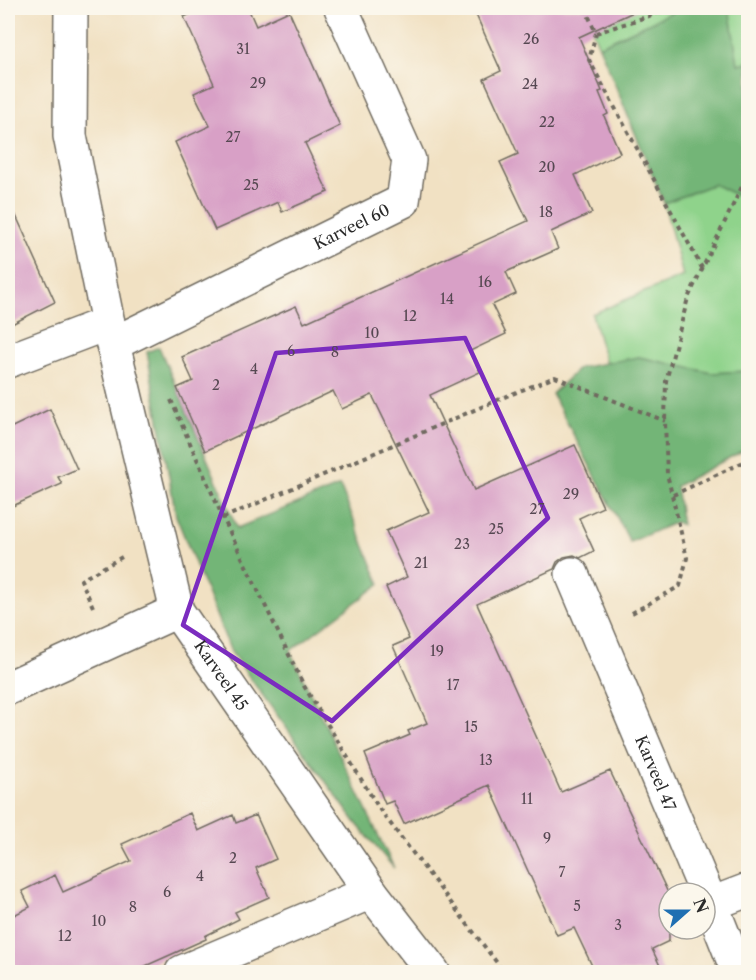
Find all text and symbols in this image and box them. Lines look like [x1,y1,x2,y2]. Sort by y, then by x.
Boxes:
house number: 26 [523,30,539,48]
house number: 31 [236,40,250,58]
house number: 29 [250,74,266,92]
house number: 24 [522,75,538,93]
house number: 22 [539,113,555,131]
house number: 27 [226,128,241,146]
house number: 20 [539,158,556,176]
house number: 25 [243,176,259,194]
street label: Karveel 60 [310,199,393,254]
house number: 18 [539,203,553,221]
house number: 16 [478,273,492,291]
house number: 14 [440,290,454,308]
house number: 12 [403,307,417,325]
house number: 10 [365,324,379,342]
house number: 6 [287,342,295,360]
house number: 8 [331,343,339,361]
house number: 4 [250,360,258,378]
house number: 2 [212,376,220,394]
house number: 29 [563,485,579,503]
house number: 27 [530,500,545,518]
house number: 25 [488,520,504,538]
house number: 23 [454,535,470,553]
house number: 21 [414,554,428,572]
street label: Karveel 45 [190,636,253,714]
house number: 19 [430,642,444,660]
house number: 17 [447,676,459,694]
house number: 15 [464,718,478,736]
street label: Karveel 47 [631,732,681,814]
house number: 13 [479,751,493,769]
house number: 11 [521,790,533,808]
house number: 9 [543,829,551,847]
house number: 2 [229,849,237,867]
house number: 7 [559,863,566,881]
house number: 4 [196,867,204,885]
north arrow [657,881,717,941]
house number: 6 [163,883,171,901]
text: N [689,896,713,916]
house number: 5 [573,897,581,915]
house number: 8 [129,898,137,916]
house number: 10 [92,912,106,930]
house number: 3 [614,916,622,934]
house number: 12 [58,927,72,945]

